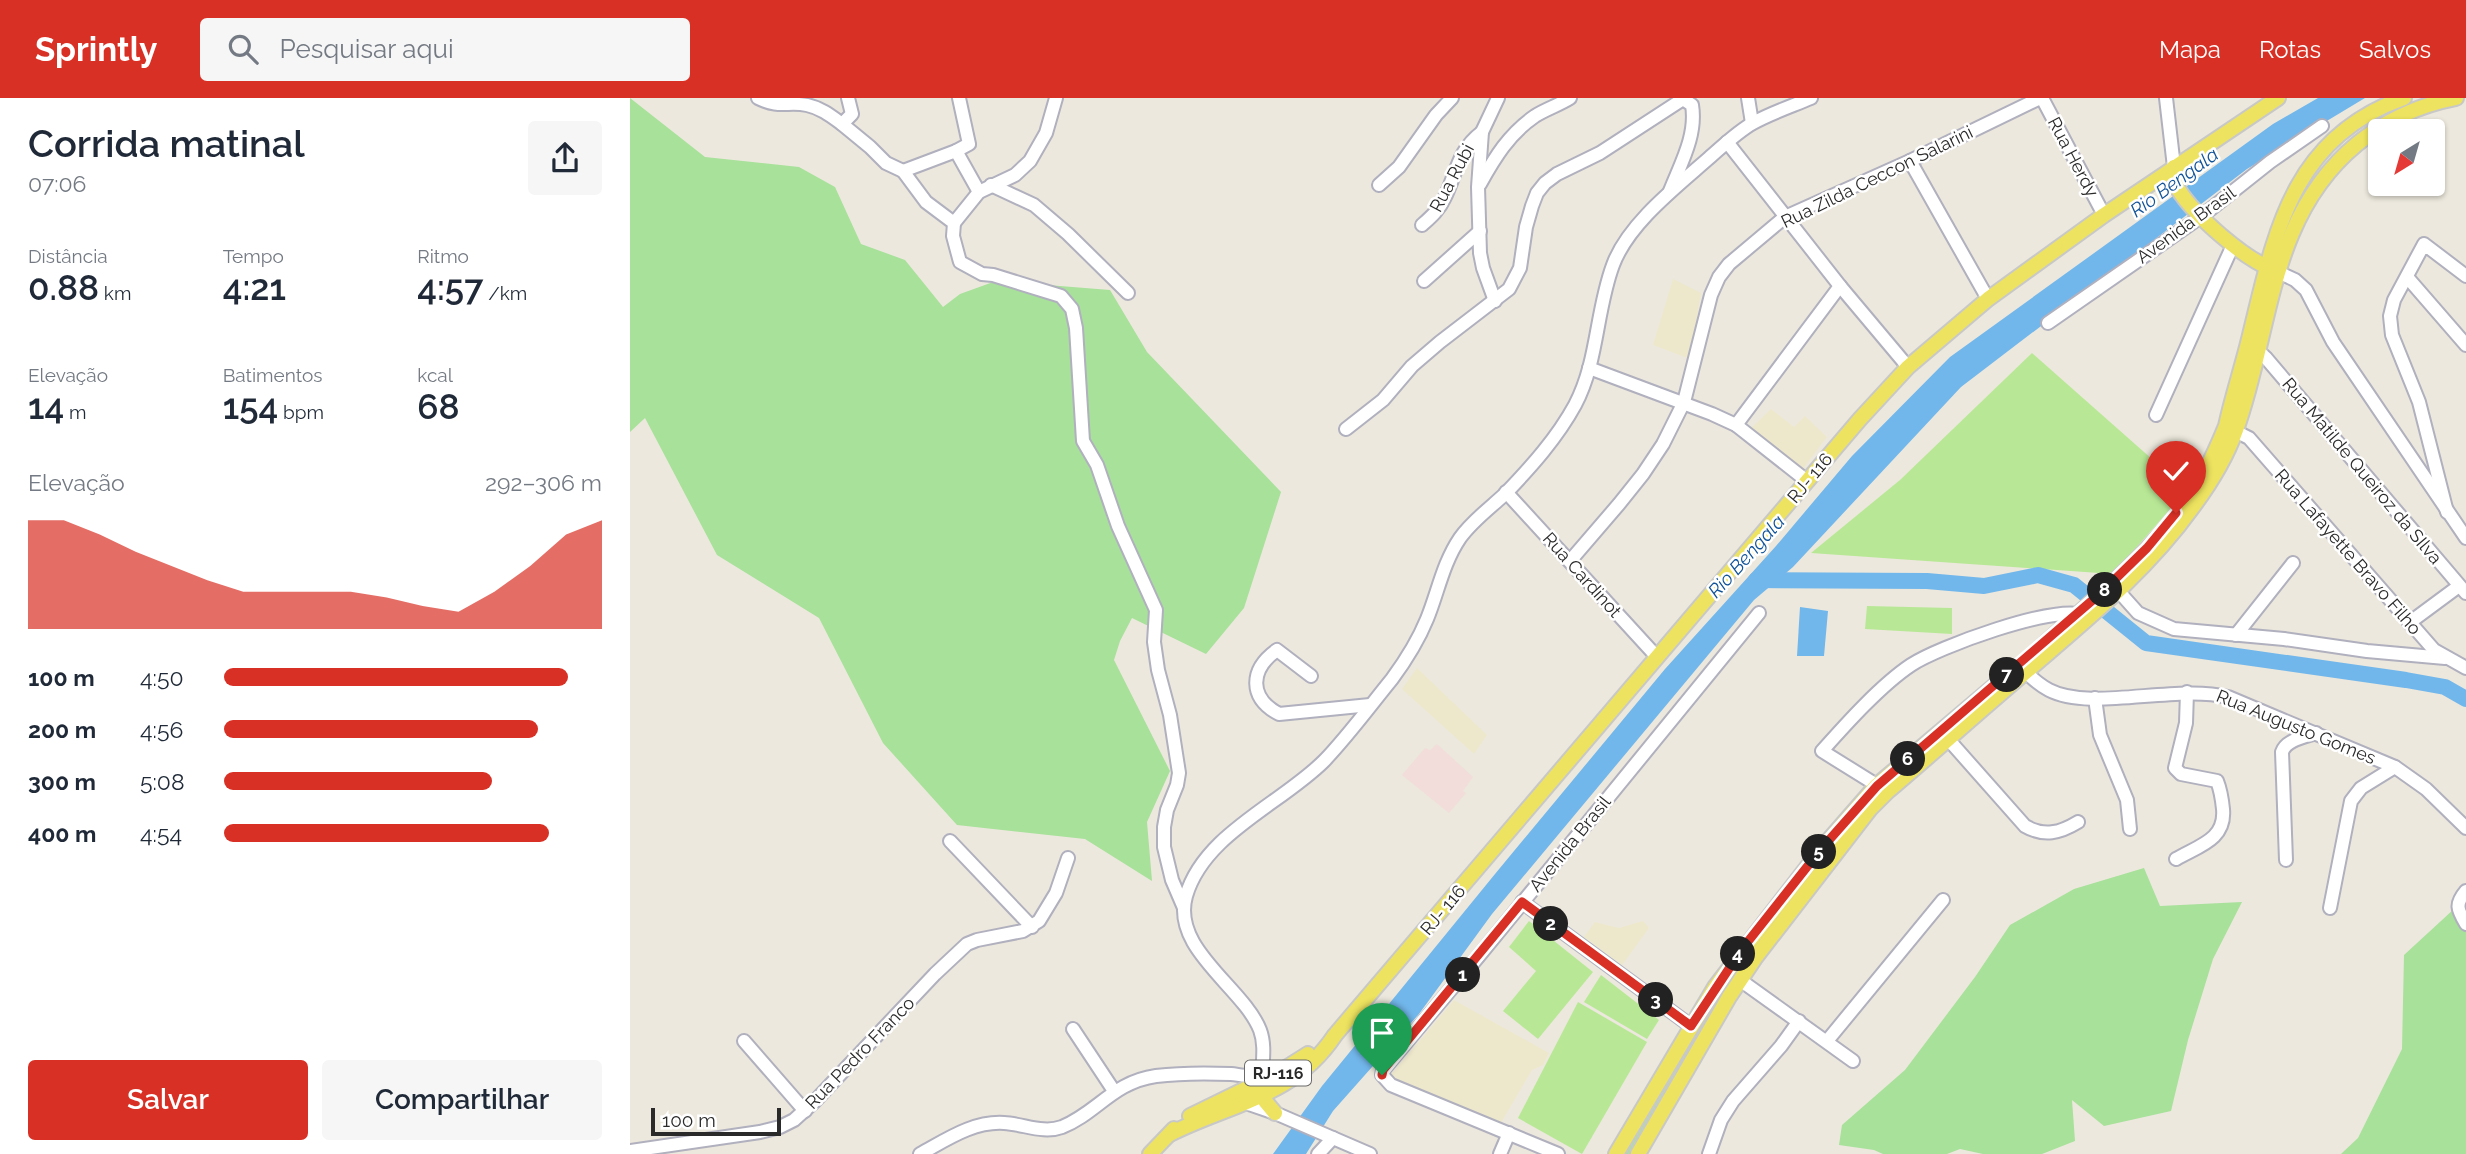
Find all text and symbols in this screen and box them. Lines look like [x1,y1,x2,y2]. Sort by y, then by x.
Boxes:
search box [200,18,690,81]
text: Sprintly [35,30,158,69]
icon: search [224,30,262,68]
text: Pesquisar aqui [280,34,454,64]
text: Mapa [2159,35,2221,64]
text: Rotas [2259,35,2321,64]
text: Salvos [2359,35,2431,64]
street label: Rua Herdy [2044,113,2103,200]
north arrow [2368,119,2445,196]
map controls [2368,119,2445,196]
text: Corrida matinal [28,121,305,166]
button: share [528,121,602,195]
street label: Rua Zilda Ceccon Salarini [1777,121,1976,232]
street label: Rua Rubi [1425,140,1478,215]
water label: Rio Bengala [2126,143,2222,221]
text: 07:06 [28,170,86,197]
street label: Avenida Brasil [2132,182,2239,267]
text: Distância [28,245,108,267]
text: Tempo [223,245,284,267]
text: Ritmo [417,245,469,267]
text: 0.88 [28,267,99,308]
text: 4:21 [223,267,286,308]
text: 4:57 [417,267,483,308]
text: km [99,282,131,304]
text: /km [483,282,527,304]
text: Elevação [28,364,108,386]
text: Batimentos [223,364,322,386]
text: kcal [417,364,453,386]
street label: Rua Matilde Queiroz da SIlva [2278,373,2447,568]
text: 14 [28,386,64,427]
text: 154 [223,386,278,427]
text: 68 [417,386,460,427]
text: m [64,401,87,423]
text: bpm [278,401,324,423]
pin [2146,441,2206,513]
street label: RJ- 116 [1783,448,1837,507]
icon: check [2157,452,2195,490]
street label: Rua Lafayette Bravo Filho [2271,465,2426,639]
text: Elevação [28,469,125,496]
text: 292–306 m [485,469,602,496]
water label: Rio Bengala [1703,510,1789,602]
street label: Rua Cardinot [1539,528,1626,622]
pin: 8 [2088,573,2122,608]
text: 8 [2099,578,2110,600]
pin: 7 [1990,658,2024,692]
text: 7 [2001,663,2012,685]
text: 100 m [28,664,95,691]
text: 4:50 [140,664,184,691]
street label: Rua Augusto Gomes [2213,685,2379,768]
text: 200 m [28,716,96,743]
text: 4:56 [140,716,183,743]
pin: 6 [1890,742,1926,776]
text: 6 [1902,747,1913,769]
text: 300 m [28,768,96,795]
text: 5:08 [140,768,185,795]
street label: Avenida Brasil [1525,792,1615,896]
text: 400 m [28,820,96,847]
text: 4:54 [140,820,182,847]
pin: 5 [1802,834,1836,870]
text: 5 [1813,840,1824,862]
street label: RJ- 116 [1416,880,1470,939]
pin: 2 [1534,906,1569,942]
text: 2 [1545,912,1556,934]
pin: 4 [1720,936,1756,972]
text: 4 [1732,942,1743,964]
pin: 1 [1446,958,1480,992]
text: 1 [1458,963,1467,985]
pin: 3 [1639,982,1674,1018]
text: 3 [1650,988,1661,1010]
street label: Rua Pedro Franco [801,992,919,1113]
pin [1352,1003,1412,1075]
icon: arrive [1363,1014,1401,1052]
button: Salvar [28,1060,308,1140]
button: Compartilhar [322,1060,602,1140]
road number: RJ-116 [1245,1060,1311,1085]
scale bar [651,1105,780,1137]
text: 100 m [662,1109,716,1131]

